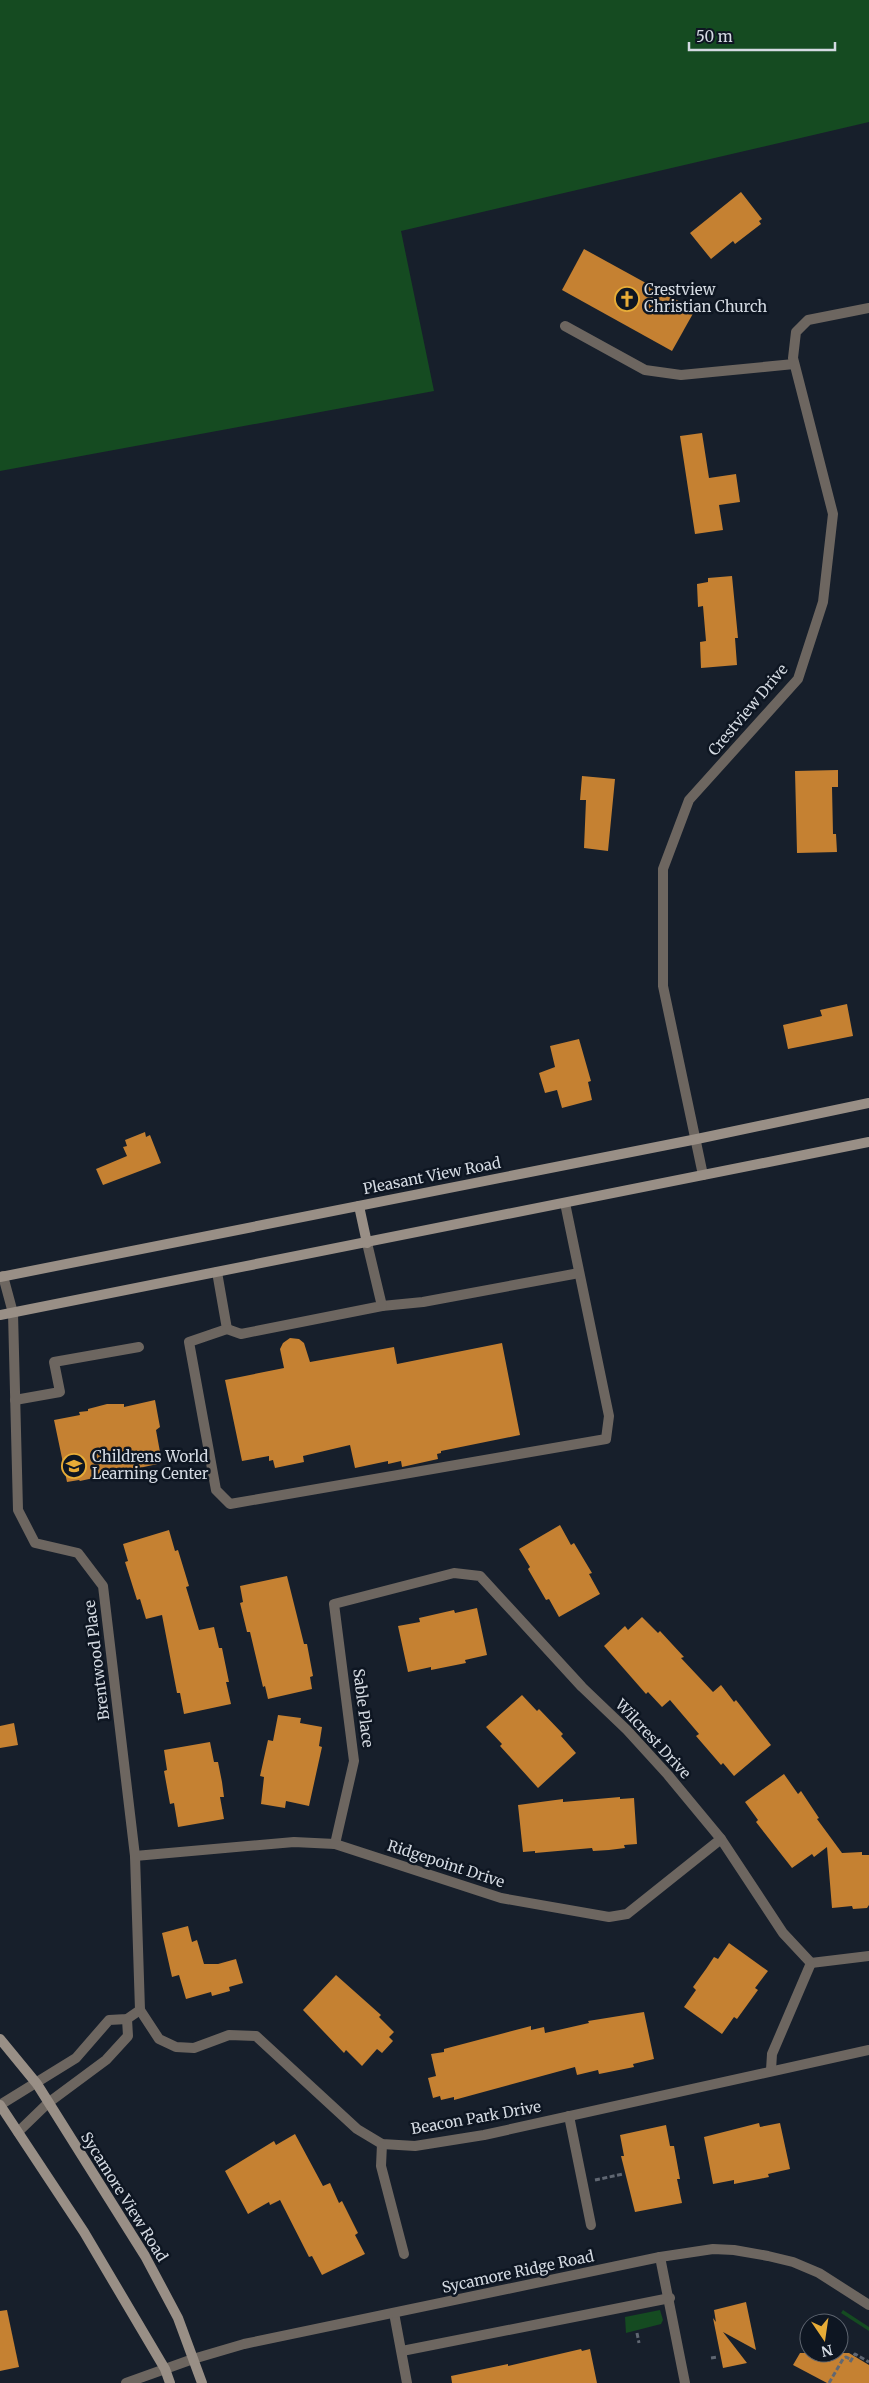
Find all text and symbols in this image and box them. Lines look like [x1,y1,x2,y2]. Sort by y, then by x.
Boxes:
scale bar [689,20,835,52]
text: 50 m [696,27,733,46]
place label: Crestview Christian Church [644,280,767,316]
church icon: Crestview Christian Church [614,286,640,312]
street label: Crestview Drive [704,660,792,759]
street label: Pleasant View Road [361,1153,502,1198]
place label: Childrens World Learning Center [92,1447,209,1483]
school or university icon: Childrens World Learning Center [61,1453,87,1479]
street label: Brentwood Place [80,1599,113,1721]
street label: Sable Place [349,1667,378,1749]
street label: Wilcrest Drive [611,1694,695,1783]
street label: Ridgepoint Drive [385,1836,507,1891]
street label: Beacon Park Drive [409,2097,543,2138]
street label: Sycamore View Road [77,2128,172,2265]
street label: Sycamore Ridge Road [440,2246,596,2297]
north arrow [799,2313,849,2363]
text: N [820,2341,834,2361]

